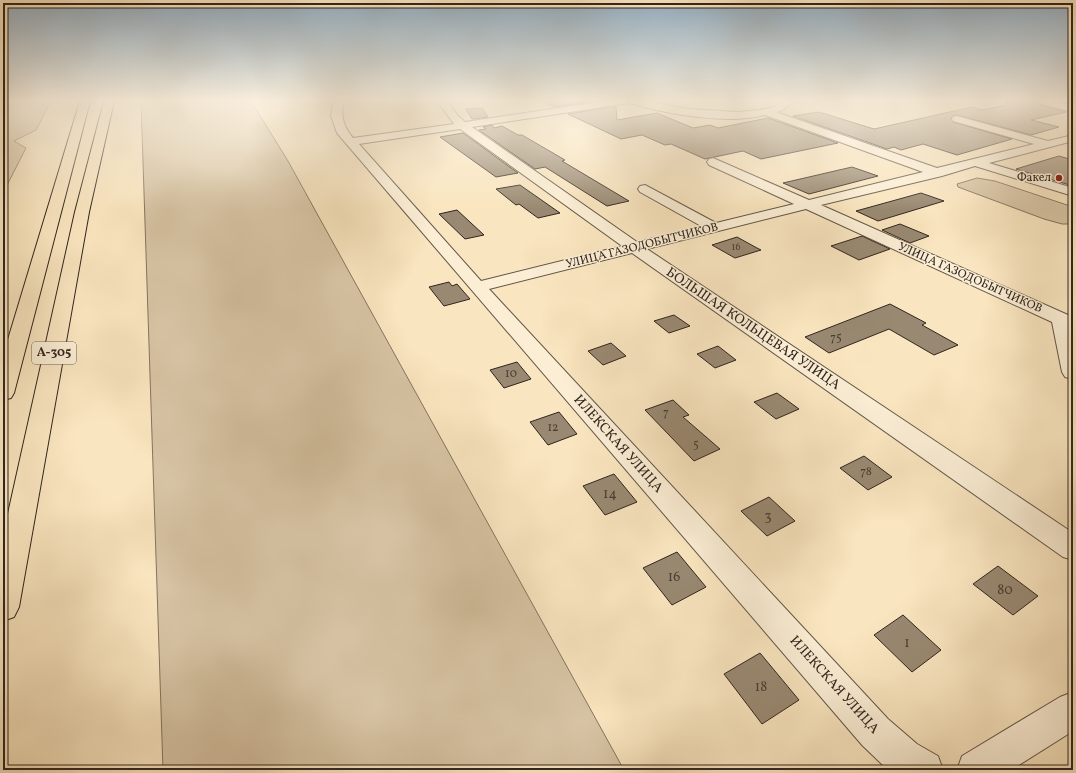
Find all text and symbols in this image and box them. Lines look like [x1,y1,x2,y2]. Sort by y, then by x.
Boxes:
place label: Факел [1017,170,1051,186]
marker: Факел [1054,173,1064,183]
street label: УЛИЦА ГАЗОДОБЫТЧИКОВ [564,219,720,273]
street label: УЛИЦА ГАЗОДОБЫТЧИКОВ [895,239,1045,317]
house number: 16 [732,240,740,254]
street label: БОЛЬШАЯ КОЛЬЦЕВАЯ УЛИЦА [662,263,844,395]
house number: 75 [830,330,842,346]
road number: А-305 [32,342,76,364]
house number: 10 [505,366,517,382]
street label: ИЛЕКСКАЯ УЛИЦА [569,391,667,497]
house number: 7 [663,405,669,421]
house number: 12 [547,420,559,436]
house number: 5 [693,437,699,453]
house number: 78 [860,464,872,480]
house number: 14 [603,485,617,504]
house number: 3 [764,507,772,526]
house number: 16 [668,568,680,587]
house number: 80 [997,581,1013,600]
street label: ИЛЕКСКАЯ УЛИЦА [785,632,883,738]
house number: 1 [904,634,910,653]
house number: 18 [755,678,767,697]

